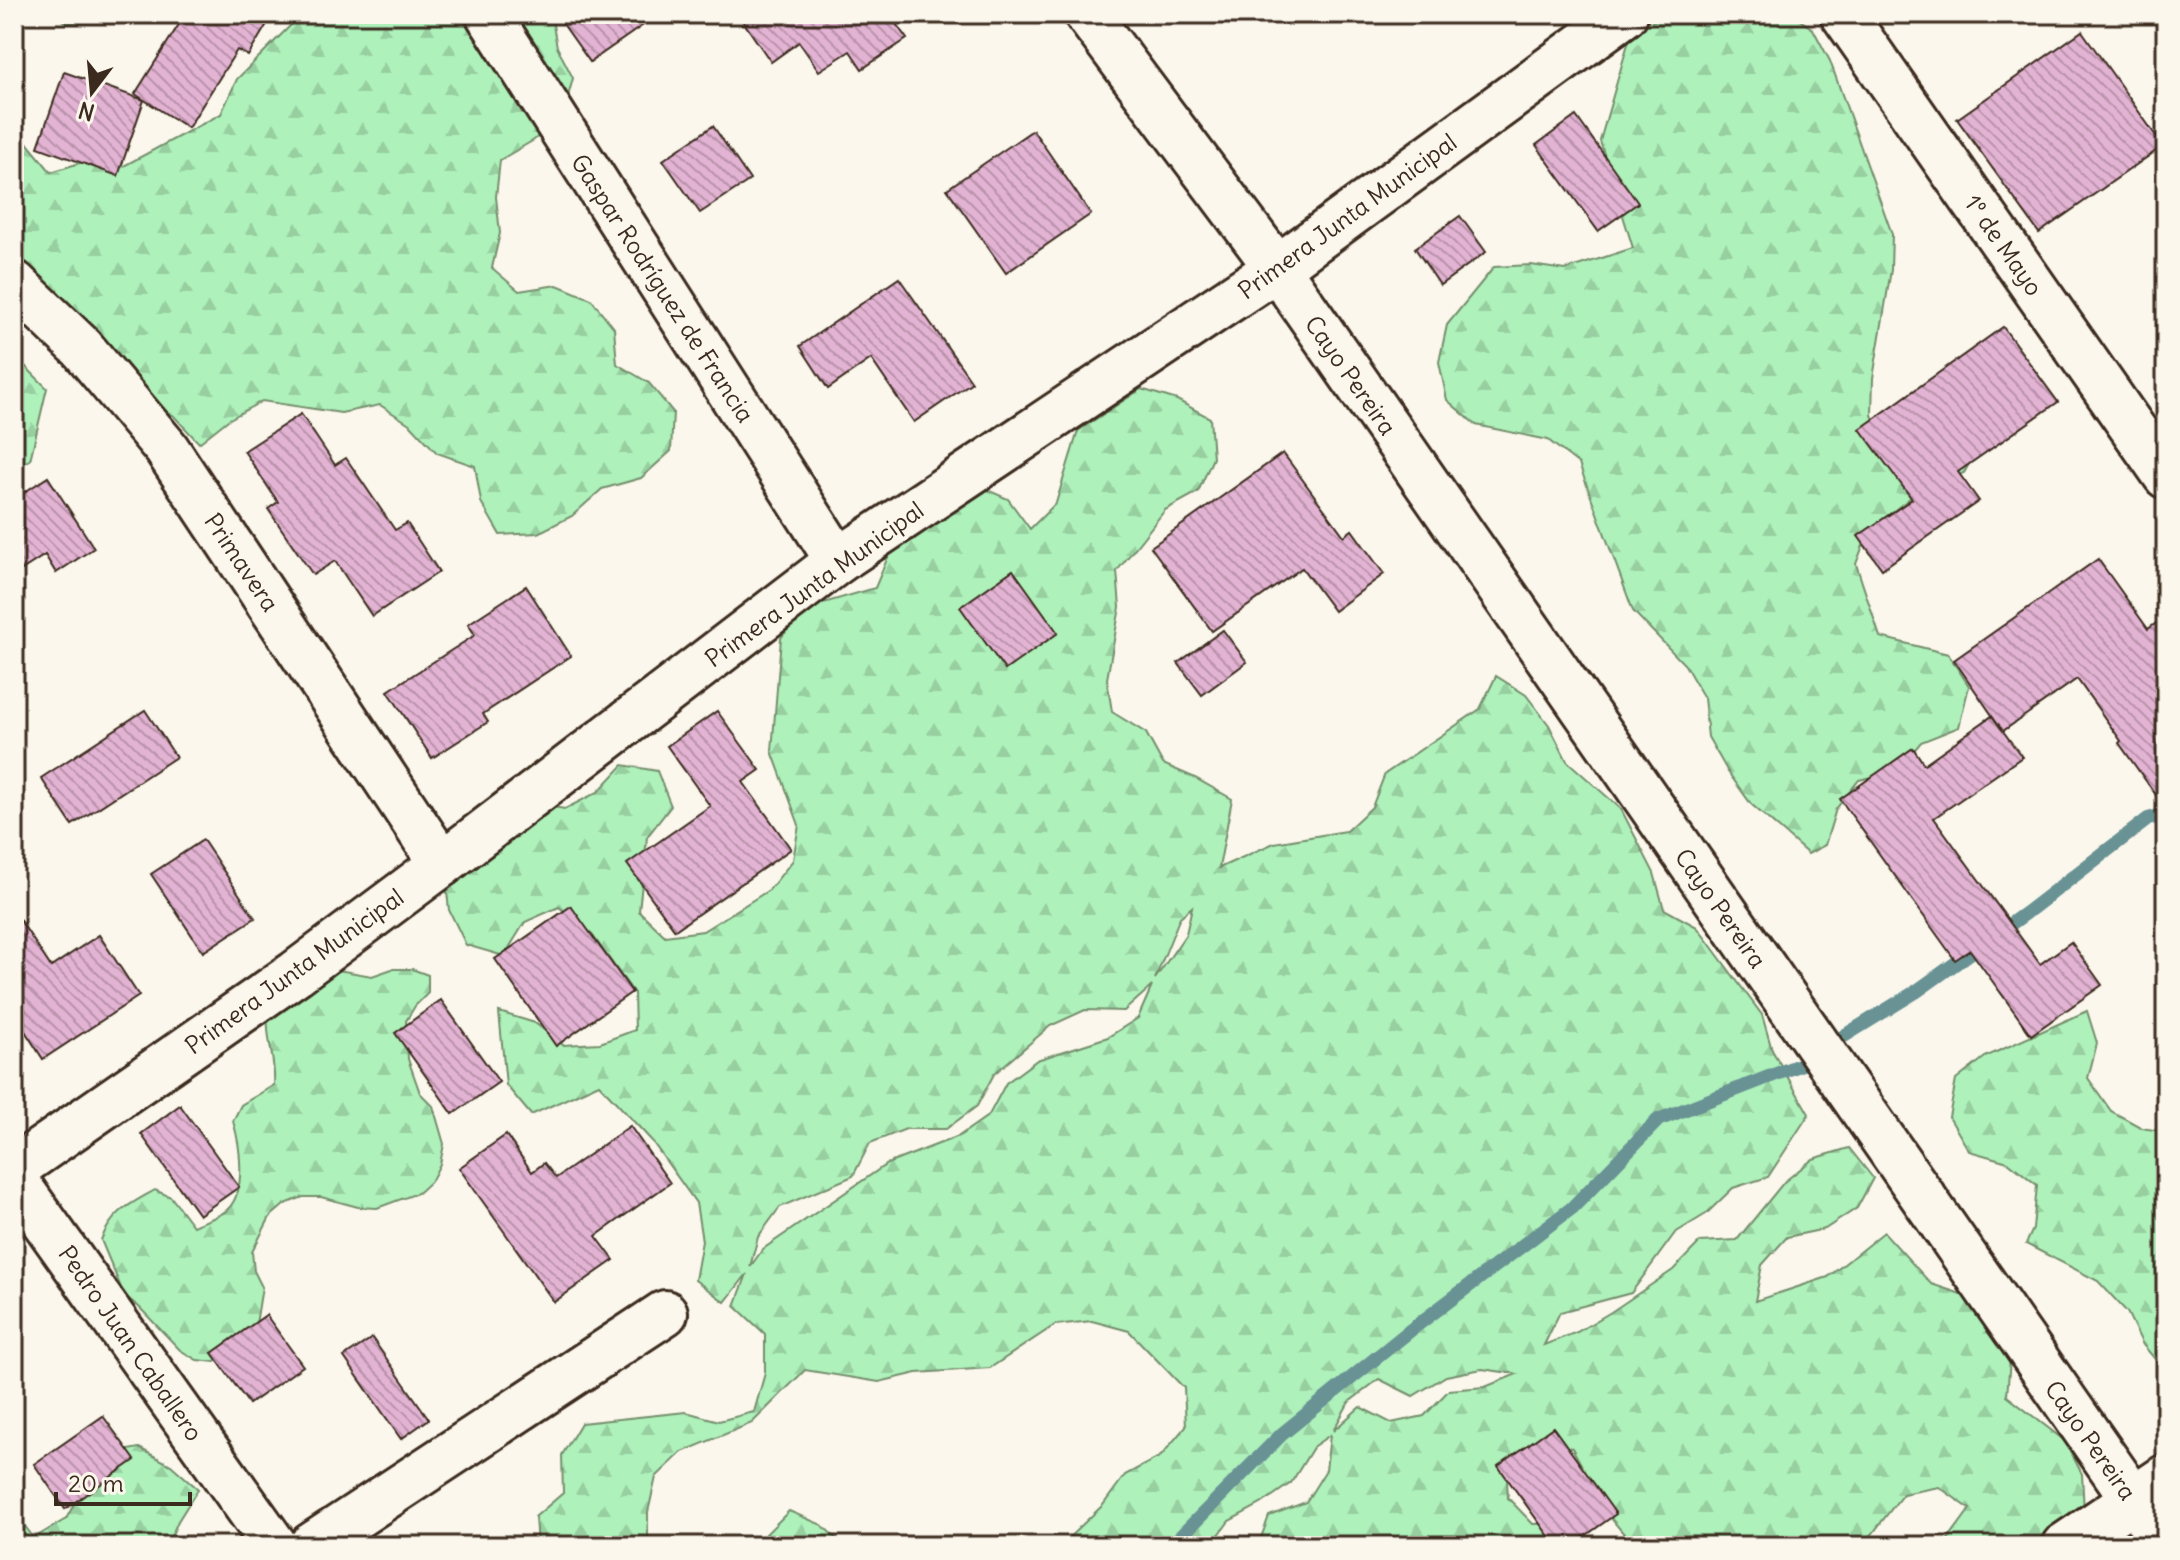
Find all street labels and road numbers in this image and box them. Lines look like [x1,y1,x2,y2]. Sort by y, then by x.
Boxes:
street label: Primera Junta Municipal [1232,127,1462,305]
street label: Gaspar Rodríguez de Francia [565,148,761,428]
street label: 1º de Mayo [1958,189,2050,301]
street label: Cayo Pereira [1299,309,1403,441]
street label: Primera Junta Municipal [699,495,929,673]
street label: Primavera [198,507,286,617]
street label: Cayo Pereira [1669,842,1773,974]
street label: Primera Junta Municipal [179,882,409,1060]
street label: Pedro Juan Caballero [52,1239,210,1447]
street label: Cayo Pereira [2039,1374,2143,1506]

